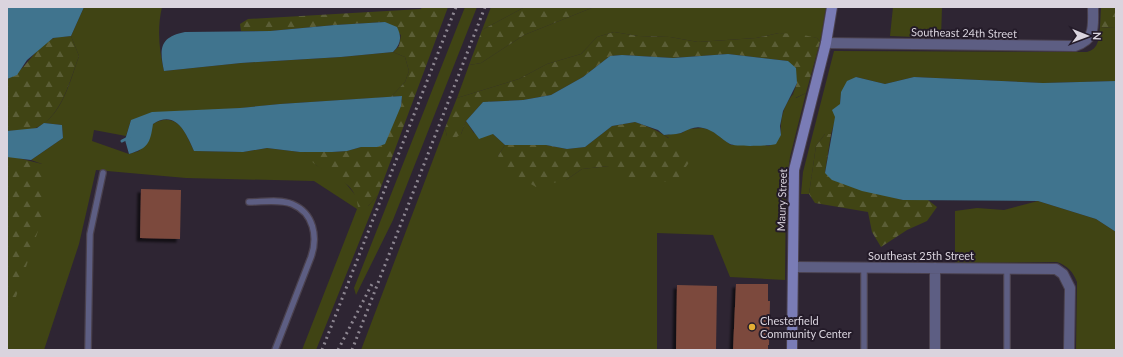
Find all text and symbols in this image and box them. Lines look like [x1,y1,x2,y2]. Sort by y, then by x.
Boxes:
north arrow [1067,16,1107,56]
street label: Southeast 24th Street [911,25,1017,40]
text: N [1091,32,1104,41]
street label: Maury Street [774,168,789,232]
street label: Southeast 25th Street [868,249,974,262]
place label: Chesterfield Community Center [760,314,851,340]
marker: Chesterfield Community Center [747,322,757,332]

